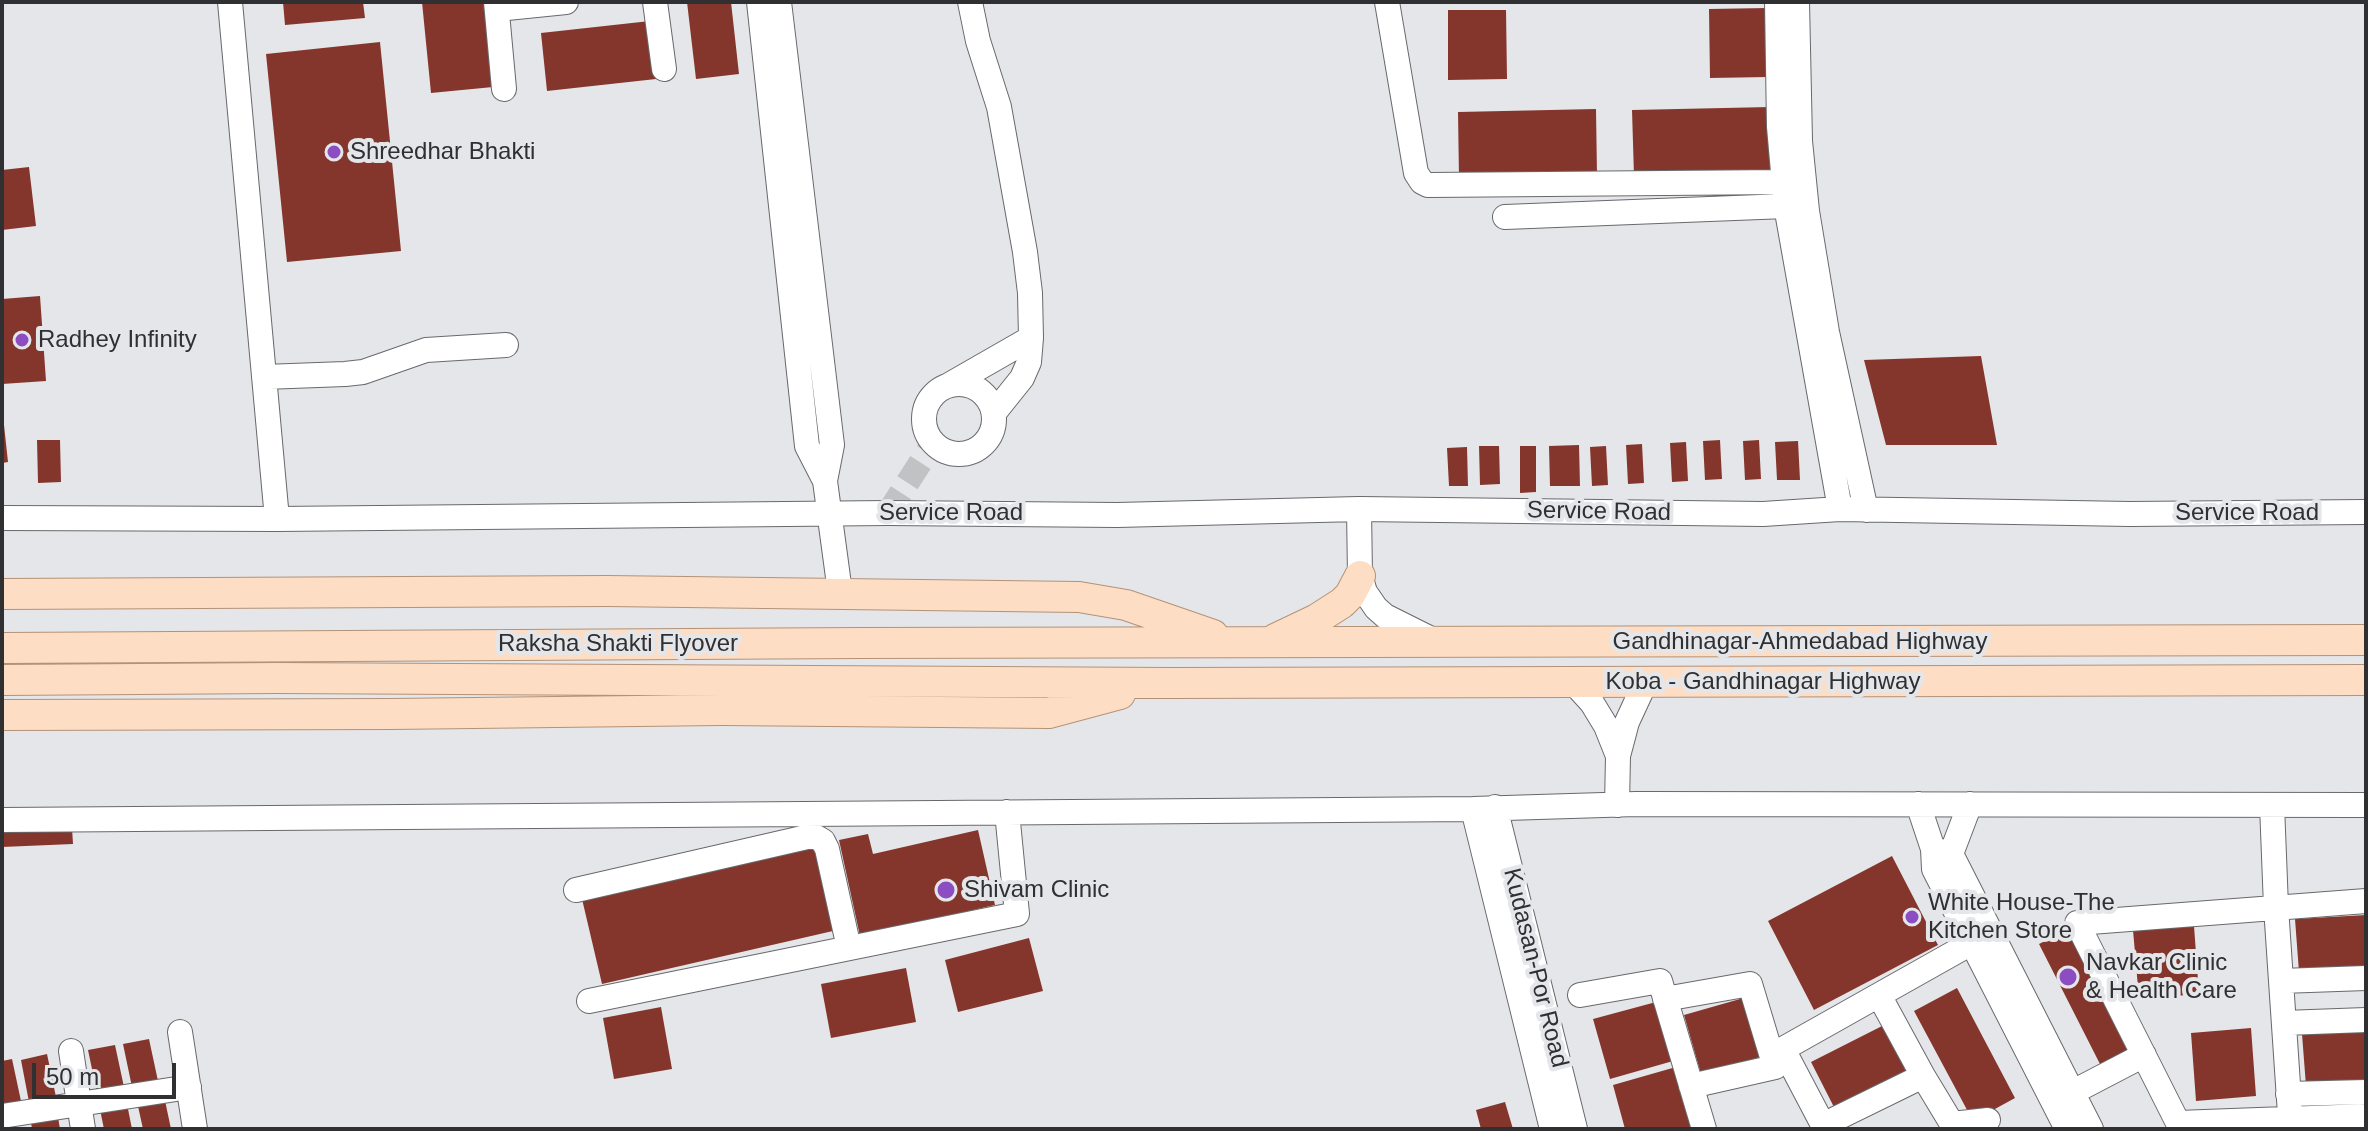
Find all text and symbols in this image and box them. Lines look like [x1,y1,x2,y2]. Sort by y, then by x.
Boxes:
place label: Shreedhar Bhakti [350,138,535,166]
marker: Shreedhar Bhakti [325,143,343,161]
place label: Radhey Infinity [38,326,197,354]
marker: Radhey Infinity [13,331,31,349]
street label: Service Road [1527,496,1671,528]
street label: Service Road [879,499,1023,527]
street label: Service Road [2175,499,2319,527]
street label: Gandhinagar-Ahmedabad Highway [1613,628,1987,656]
street label: Raksha Shakti Flyover [498,630,738,658]
street label: Koba - Gandhinagar Highway [1606,668,1920,696]
street label: Kudasan-Por Road [1496,865,1574,1071]
place label: Shivam Clinic [964,876,1109,904]
marker: Shivam Clinic [935,879,957,901]
place label: White House-The Kitchen Store [1928,889,2115,945]
marker: White House-The Kitchen Store [1903,908,1921,926]
place label: Navkar Clinic & Health Care [2086,949,2237,1005]
marker: Navkar Clinic & Health Care [2057,966,2079,988]
scale bar [36,1047,180,1097]
text: 50 m [46,1063,99,1090]

